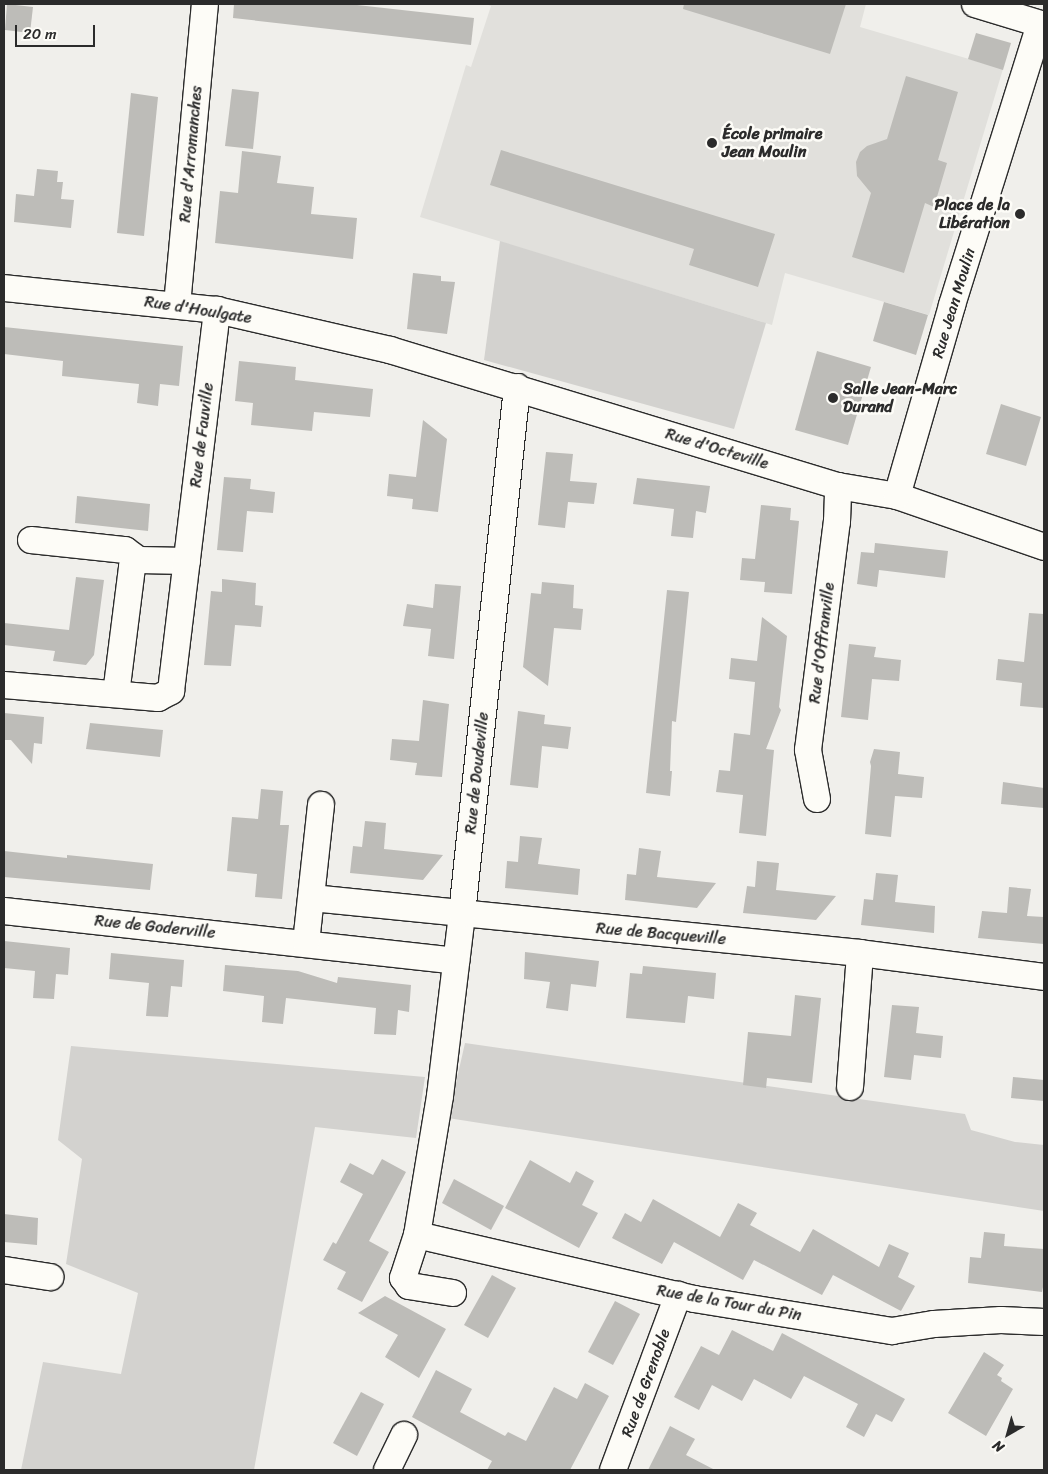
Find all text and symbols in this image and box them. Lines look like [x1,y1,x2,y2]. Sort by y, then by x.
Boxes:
scale bar [18,15,98,47]
text: 20 m [23,21,57,47]
street label: Rue d'Arromanches [175,85,207,223]
place label: École primaire Jean Moulin [722,124,823,162]
marker: École primaire Jean Moulin [706,137,718,149]
place label: Place de la Libération [934,195,1010,233]
marker: Place de la Libération [1014,208,1026,220]
street label: Rue Jean Moulin [928,245,980,361]
street label: Rue d'Houlgate [143,292,253,328]
place label: Salle Jean-Marc Durand [843,379,959,417]
street label: Rue de Fauville [186,381,218,489]
marker: Salle Jean-Marc Durand [827,392,839,404]
street label: Rue d'Octeville [663,424,771,474]
street label: Rue d'Offranville [805,581,839,705]
street label: Rue de Doudeville [461,711,493,835]
street label: Rue de Goderville [93,911,217,943]
street label: Rue de Bacqueville [595,919,727,949]
street label: Rue de la Tour du Pin [655,1281,803,1325]
street label: Rue de Grenoble [618,1326,674,1440]
north arrow [983,1409,1033,1459]
text: N [987,1433,1010,1459]

